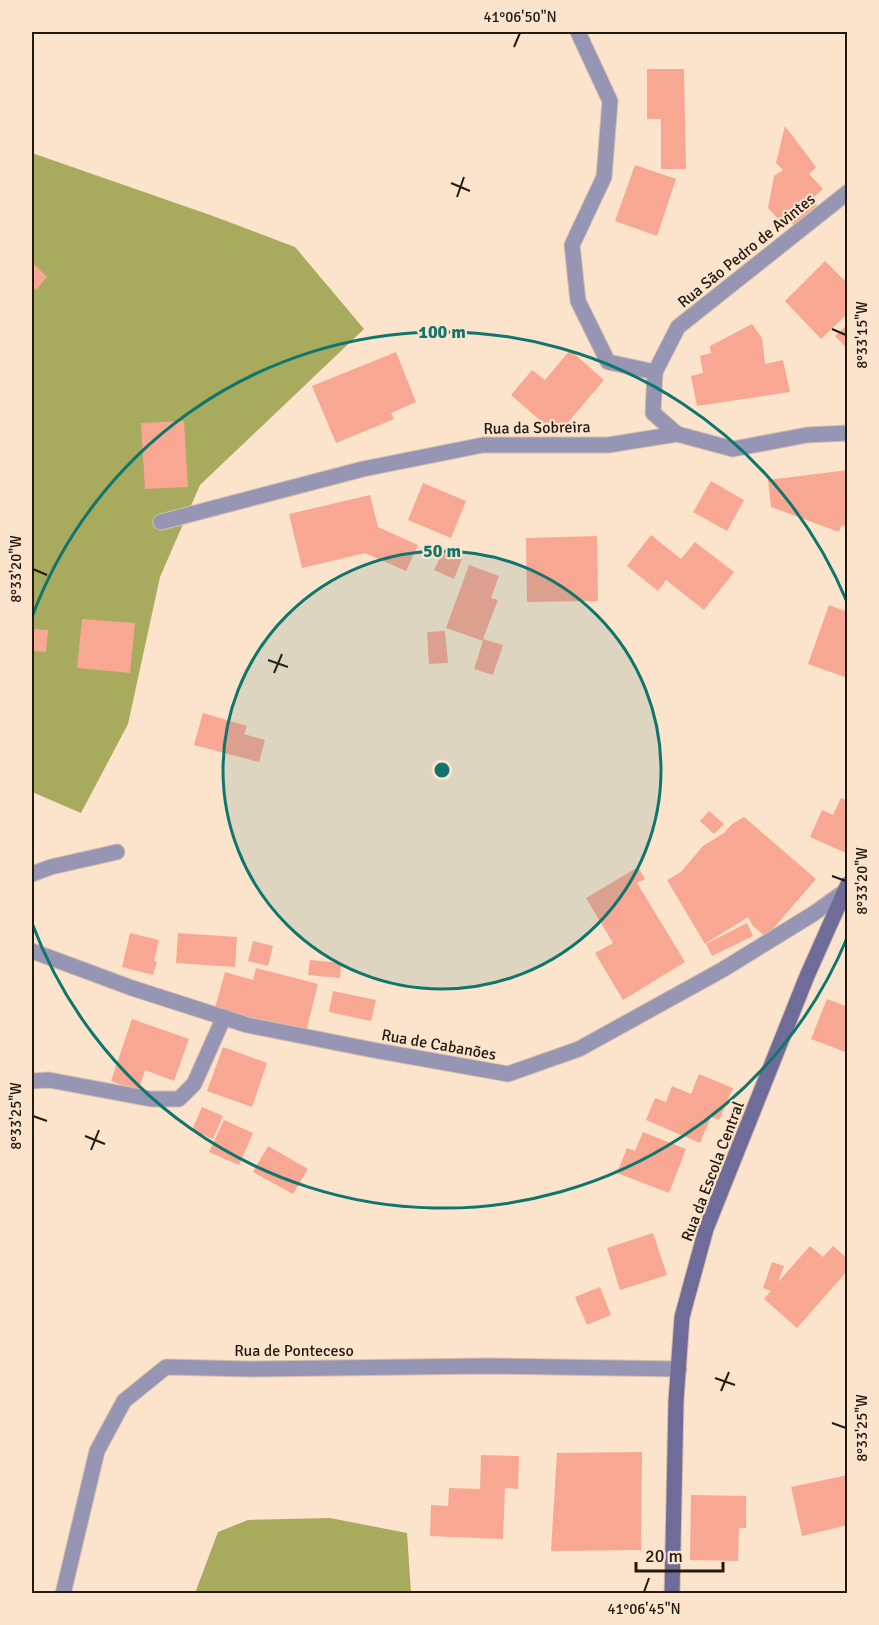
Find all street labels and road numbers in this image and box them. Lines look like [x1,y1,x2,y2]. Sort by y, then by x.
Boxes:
street label: Rua São Pedro de Avintes [674,189,819,312]
street label: Rua da Sobreira [483,417,591,439]
street label: Rua de Cabanões [380,1025,498,1065]
street label: Rua da Escola Central [677,1098,749,1244]
street label: Rua de Ponteceso [234,1341,354,1361]

